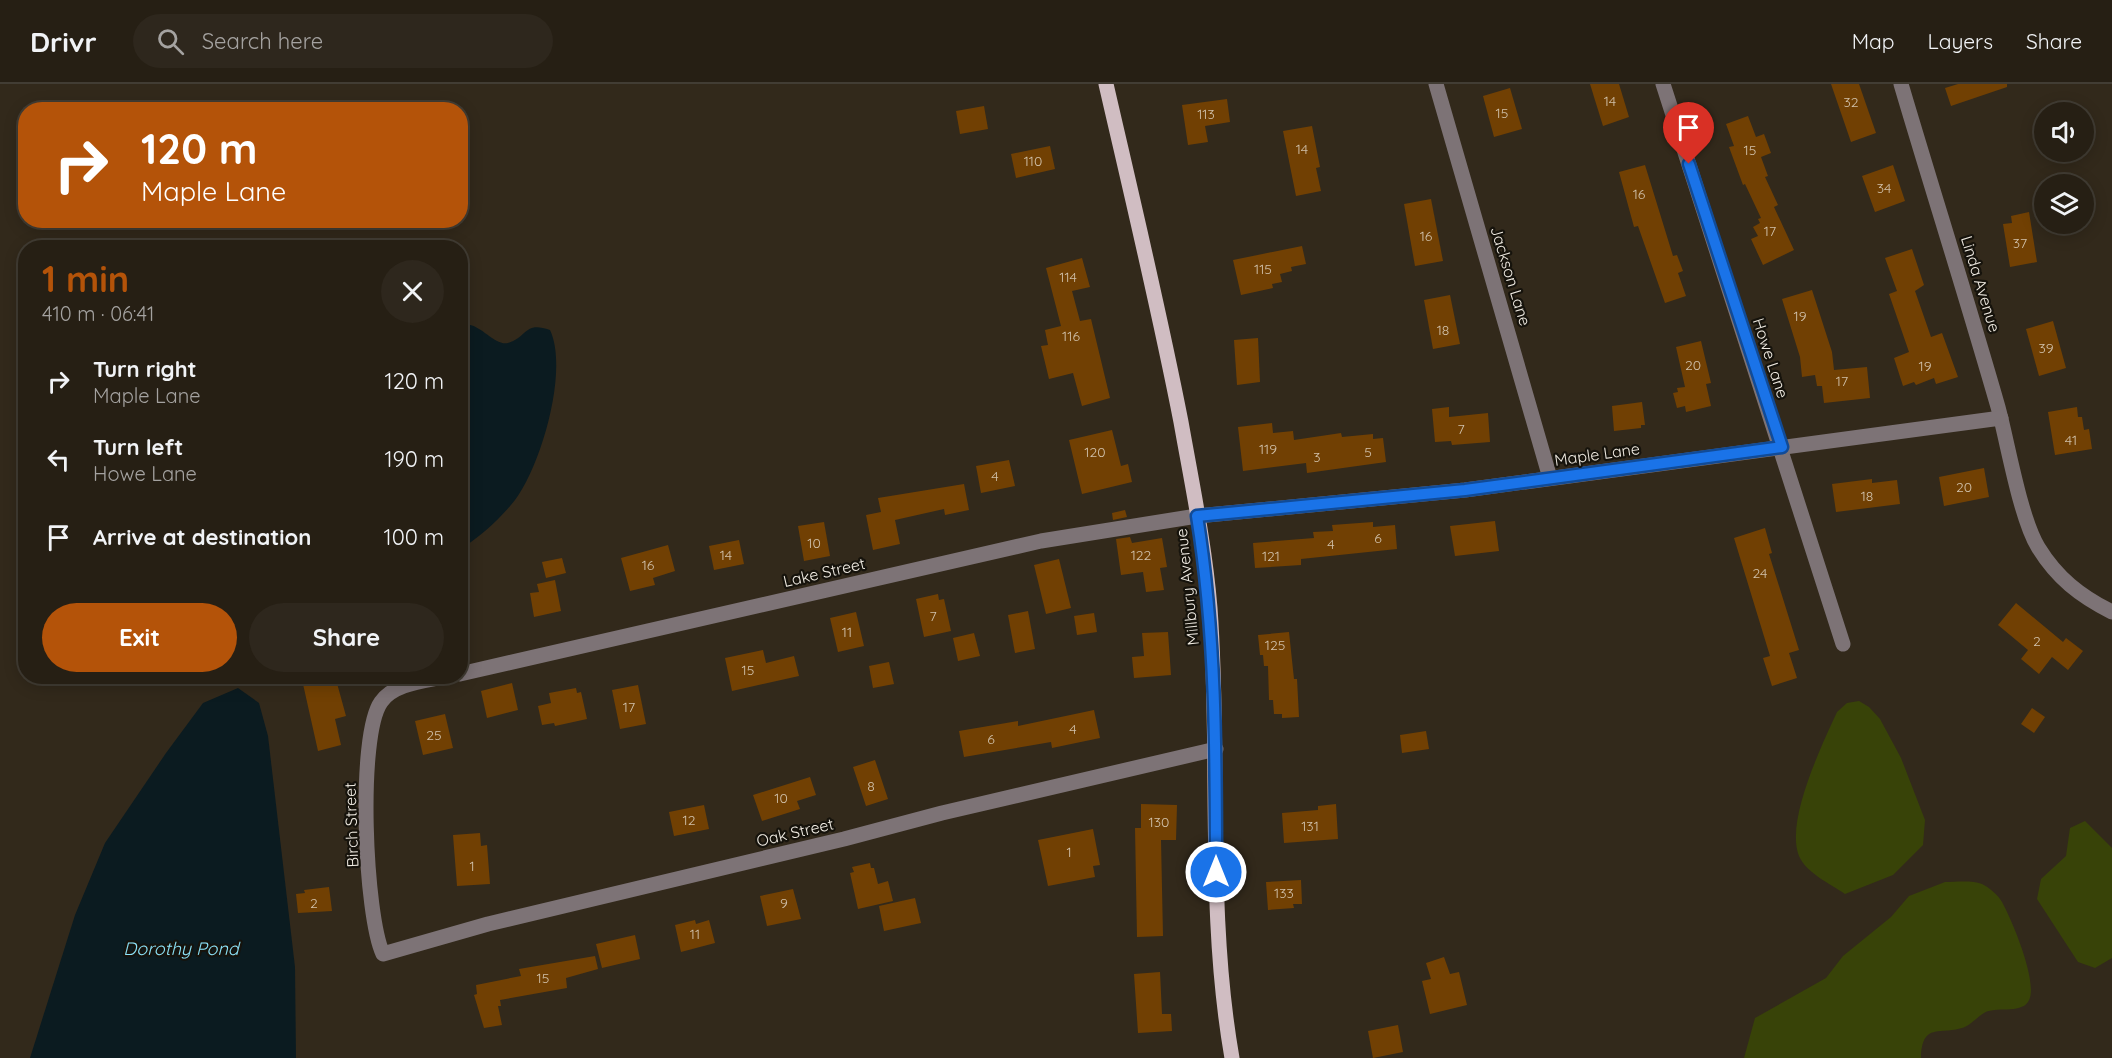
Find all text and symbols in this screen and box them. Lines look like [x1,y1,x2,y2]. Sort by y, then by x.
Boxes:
search box [133,14,553,68]
text: Drivr [30,24,97,59]
icon: search [154,25,187,58]
text: Search here [202,27,323,55]
text: Map [1852,28,1895,54]
text: Layers [1928,28,1993,54]
text: Share [2026,28,2082,54]
house number: 14 [1604,92,1616,110]
house number: 32 [1843,93,1859,111]
pin [1663,102,1714,164]
map controls [2034,102,2094,234]
button: sound [2034,102,2094,162]
house number: 15 [1496,104,1508,122]
house number: 113 [1197,105,1215,123]
icon: arrive [1672,111,1705,144]
text: 120 m [141,122,258,175]
icon: right [42,126,120,204]
house number: 14 [1296,140,1308,158]
house number: 15 [1744,141,1756,159]
house number: 110 [1024,152,1042,170]
text: Maple Lane [141,174,286,208]
button: layers [2034,174,2094,234]
house number: 34 [1877,179,1891,197]
house number: 16 [1633,185,1646,203]
house number: 17 [1764,222,1776,240]
street label: Jackson Lane [1486,224,1536,328]
house number: 16 [1420,227,1433,245]
street label: Linda Avenue [1957,233,2005,335]
house number: 37 [2013,234,2027,252]
text: 1 min [42,256,129,301]
button: close [381,260,444,323]
house number: 115 [1254,260,1272,278]
house number: 114 [1059,268,1077,286]
text: 410 m · 06:41 [42,301,154,326]
house number: 19 [1794,307,1807,325]
street label: Howe Lane [1749,315,1793,401]
house number: 18 [1437,321,1449,339]
house number: 116 [1062,327,1080,345]
house number: 39 [2038,339,2054,357]
text: Turn right [93,355,197,383]
house number: 20 [1685,356,1701,374]
house number: 19 [1919,357,1932,375]
icon: right [42,365,75,398]
text: 120 m [385,367,444,395]
house number: 17 [1836,372,1848,390]
text: Maple Lane [93,383,201,408]
house number: 7 [1457,420,1465,438]
house number: 41 [2065,431,2077,449]
text: Turn left [93,433,183,461]
street label: Maple Lane [1553,438,1641,470]
house number: 119 [1259,440,1277,458]
icon: left [42,443,75,476]
house number: 120 [1084,443,1106,461]
house number: 5 [1364,443,1372,461]
text: 190 m [384,445,444,473]
house number: 3 [1313,448,1321,466]
text: Howe Lane [93,461,197,486]
house number: 4 [991,467,999,485]
house number: 20 [1956,478,1972,496]
house number: 18 [1861,487,1873,505]
icon: arrive [42,521,75,554]
text: Arrive at destination [93,523,311,551]
text: 100 m [384,523,444,551]
street label: Millbury Avenue [1171,528,1203,646]
house number: 6 [1374,529,1382,547]
house number: 10 [807,534,821,552]
house number: 4 [1327,535,1335,553]
house number: 14 [720,546,732,564]
house number: 122 [1131,546,1152,564]
house number: 121 [1262,547,1280,565]
street label: Lake Street [781,553,867,591]
house number: 16 [642,556,655,574]
house number: 24 [1753,564,1767,582]
button: Exit [42,603,237,672]
button: Share [249,603,444,672]
house number: 7 [929,607,937,625]
house number: 11 [842,623,852,641]
house number: 2 [2033,632,2041,650]
house number: 125 [1265,636,1285,654]
house number: 15 [742,661,754,679]
house number: 17 [623,698,635,716]
house number: 4 [1069,720,1077,738]
house number: 25 [426,726,442,744]
house number: 6 [987,730,995,748]
house number: 8 [867,777,875,795]
street label: Birch Street [340,782,362,868]
house number: 10 [774,789,788,807]
house number: 12 [683,811,696,829]
street label: Oak Street [754,813,836,851]
house number: 130 [1149,813,1169,831]
house number: 131 [1301,817,1319,835]
position arrow [1184,840,1248,904]
house number: 1 [1066,843,1072,861]
house number: 1 [469,857,475,875]
house number: 133 [1274,884,1294,902]
house number: 2 [310,894,318,912]
house number: 9 [780,894,788,912]
house number: 11 [690,925,700,943]
water label: Dorothy Pond [123,937,241,960]
house number: 15 [537,969,549,987]

